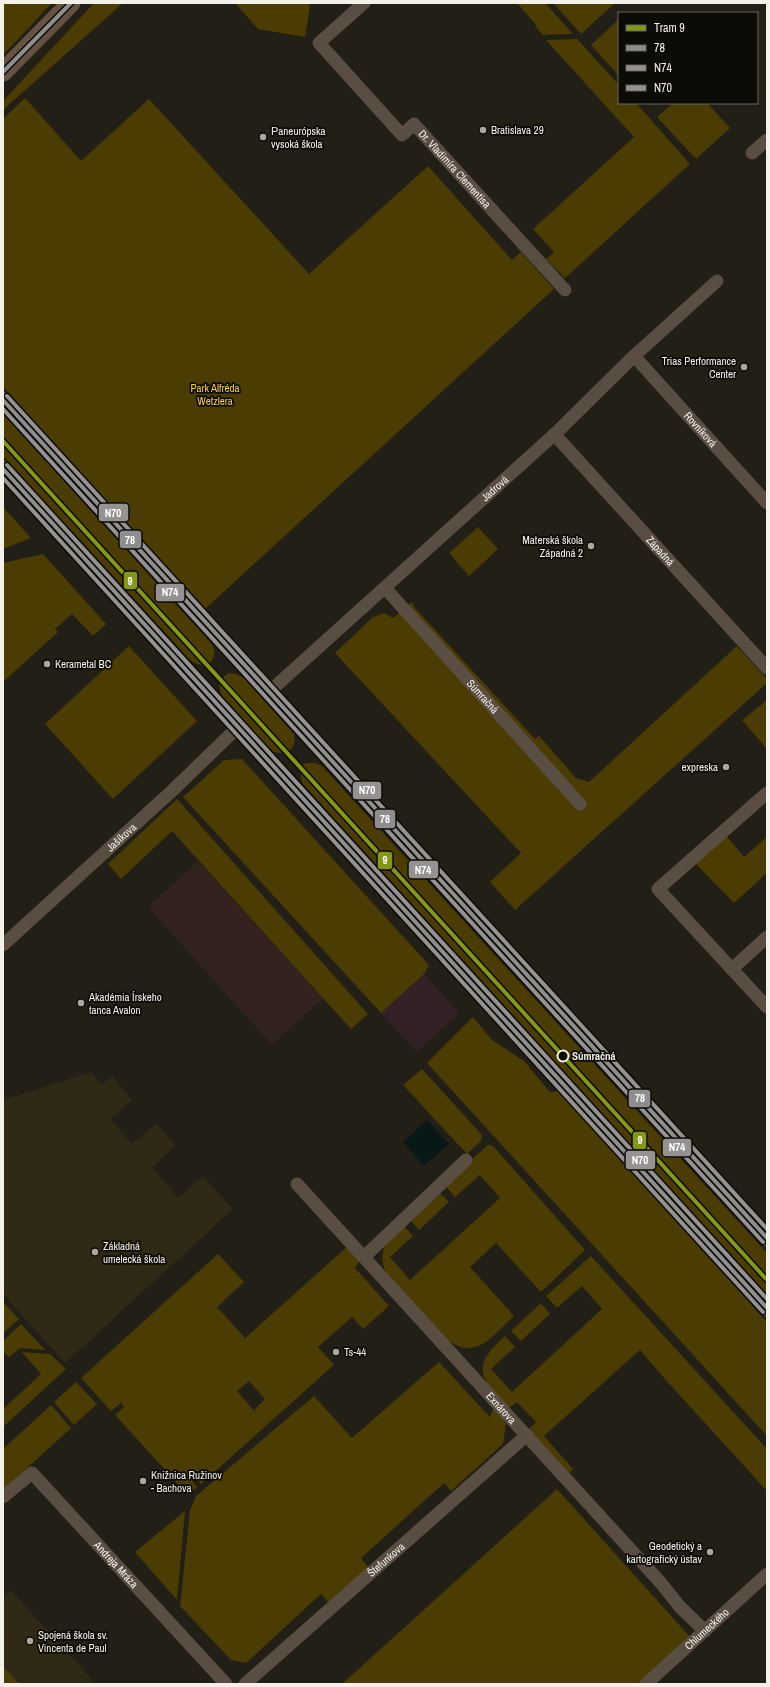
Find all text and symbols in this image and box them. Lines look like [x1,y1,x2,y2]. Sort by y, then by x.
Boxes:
legend [618,12,758,104]
text: Tram 9 [654,20,685,36]
text: 78 [654,40,665,56]
text: N74 [654,60,673,76]
text: N70 [654,80,672,96]
place label: Bratislava 29 [491,123,544,137]
place label: Рaneurópska vysoká škola [271,124,325,151]
marker: Bratislava 29 [478,125,488,135]
street label: Dr. Vladimíra Clementisa [416,127,494,211]
marker: Рaneurópska vysoká škola [258,132,268,142]
place label: Trias Performance Center [662,354,736,381]
marker: Trias Performance Center [739,362,749,372]
park label: Park Alfréda Wetzlera [190,381,240,408]
street label: Rovníková [681,409,720,450]
street label: Jadrová [478,472,511,504]
line badge: N70 [98,503,129,522]
text: N70 [105,506,121,520]
line badge: 78 [119,530,142,549]
text: 78 [125,533,135,547]
place label: Materská škola Západná 2 [522,533,583,560]
street label: Západná [643,533,678,569]
marker: Materská škola Západná 2 [586,541,596,551]
line badge: 9 [123,571,138,590]
text: 9 [127,574,133,588]
line badge: N74 [155,583,185,602]
text: N74 [162,585,178,599]
place label: Kerametal BC [55,657,112,671]
marker: Kerametal BC [42,659,52,669]
street label: Súmračná [464,676,502,716]
place label: expreska [681,760,718,774]
marker: expreska [721,762,731,772]
line badge: N70 [352,781,382,800]
text: N70 [359,783,375,797]
line badge: 78 [374,809,396,829]
text: 78 [380,812,390,826]
street label: Jašíkova [103,820,139,854]
line badge: 9 [377,851,393,870]
text: 9 [382,853,388,867]
line badge: N74 [408,860,439,879]
text: N74 [415,863,431,877]
place label: Akadémia Írskeho tanca Avalon [88,990,162,1017]
marker: Akadémia Írskeho tanca Avalon [76,998,86,1008]
marker: Súmračná [556,1049,570,1063]
place label: Súmračná [572,1049,616,1063]
line badge: 78 [628,1089,651,1108]
text: 78 [635,1091,645,1105]
line badge: 9 [632,1131,647,1150]
text: 9 [637,1133,643,1147]
line badge: N74 [662,1138,692,1157]
text: N74 [669,1140,685,1154]
line badge: N70 [625,1150,656,1170]
text: N70 [632,1153,648,1167]
place label: Základná umelecká škola [103,1239,165,1266]
marker: Základná umelecká škola [90,1247,100,1257]
place label: Ts-44 [344,1345,366,1359]
marker: Ts-44 [331,1347,341,1357]
street label: Exnárova [483,1389,519,1427]
place label: Knižnica Ružinov - Bachova [151,1468,222,1495]
marker: Knižnica Ružinov - Bachova [138,1476,148,1486]
street label: Andreja Mráza [90,1537,141,1591]
street label: Štefunkova [364,1539,408,1580]
place label: Geodetický a kartografický ústav [626,1539,702,1566]
marker: Geodetický a kartografický ústav [705,1547,715,1557]
street label: Chlumeckého [682,1605,732,1653]
place label: Spojená škola sv. Vincenta de Paul [38,1628,108,1655]
marker: Spojená škola sv. Vincenta de Paul [25,1636,35,1646]

